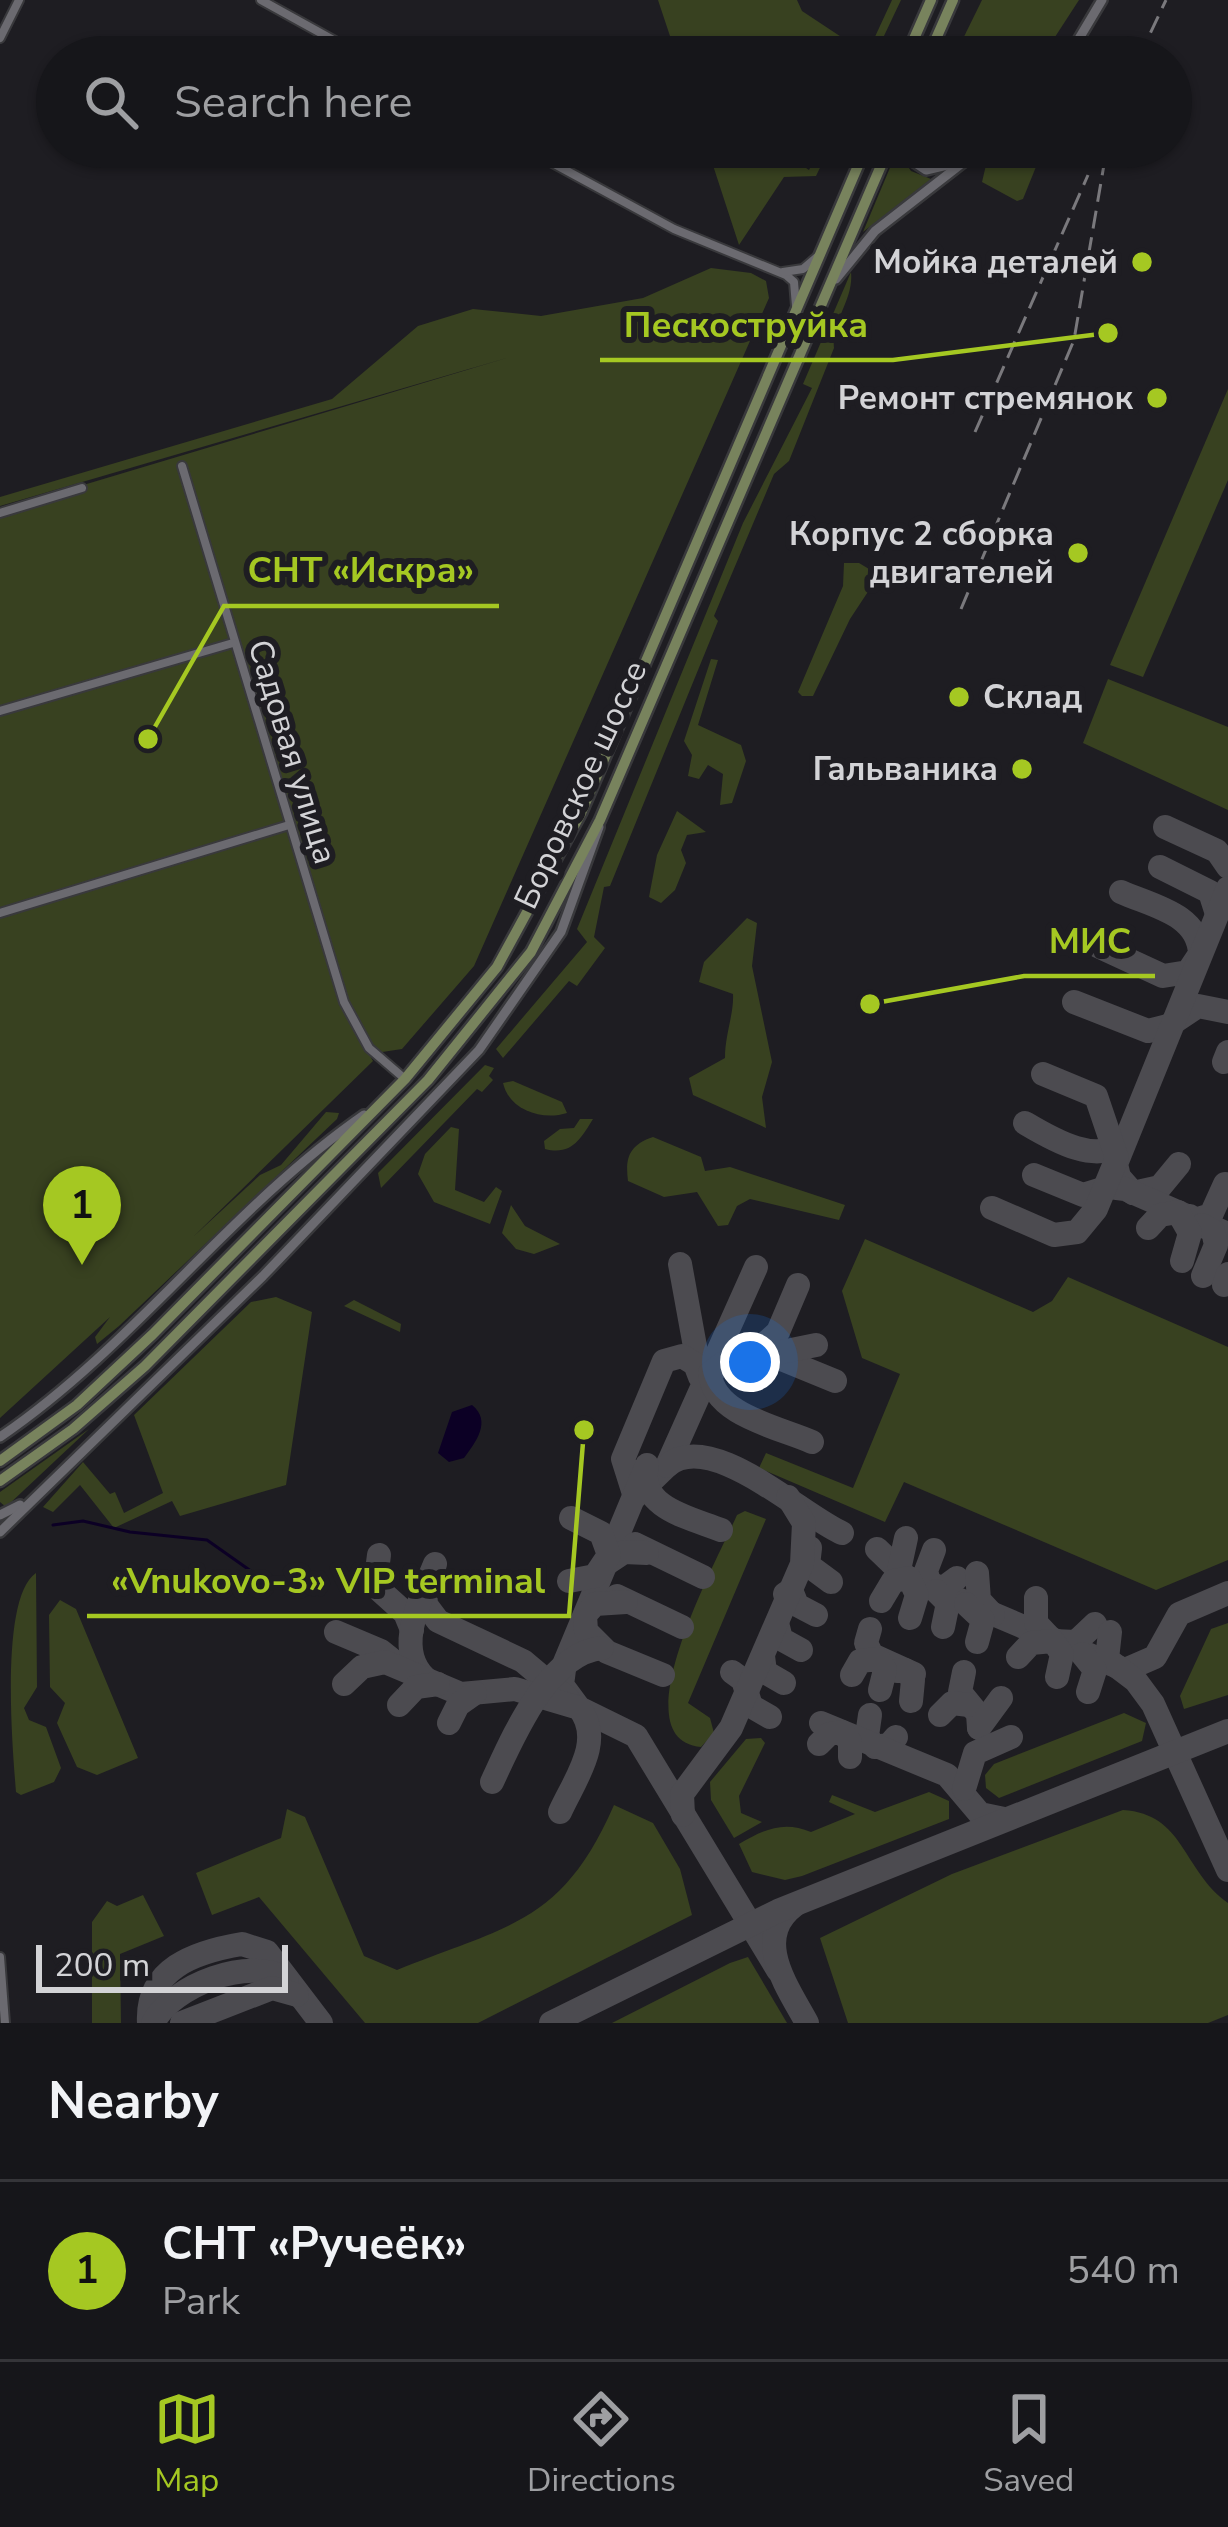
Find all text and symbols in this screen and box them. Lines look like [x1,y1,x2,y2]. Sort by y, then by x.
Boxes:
search box [36,36,1192,168]
icon: search [78,69,144,135]
text: Search here [174,72,413,133]
place label: Мойка деталей [873,240,1118,285]
marker: Мойка деталей [1129,249,1155,275]
callout: Пескоструйка [600,288,893,360]
text: Пескоструйка [624,301,868,350]
place label: Ремонт стремянок [838,376,1134,421]
marker: Ремонт стремянок [1144,385,1170,411]
place label: Корпус 2 сборка двигателей [789,512,1054,595]
callout: СНТ «Искра» [224,534,499,606]
marker: Корпус 2 сборка двигателей [1065,540,1091,566]
text: СНТ «Искра» [248,546,474,595]
street label: Садовая улица [237,634,347,870]
street label: Боровское шоссе [504,654,658,916]
place label: Склад [983,675,1082,720]
marker: Склад [946,684,972,710]
place label: Гальваника [813,747,998,792]
marker: Гальваника [1009,756,1035,782]
callout: МИС [1024,904,1155,976]
text: МИС [1049,917,1131,966]
pin: 1 [43,1166,121,1265]
your location [720,1332,780,1392]
callout: «Vnukovo-3» VIP terminal [87,1544,569,1616]
text: «Vnukovo-3» VIP terminal [111,1557,546,1606]
scale bar [36,1939,288,1992]
text: 200 m [54,1943,150,1988]
text: Nearby [48,2066,219,2136]
text: СНТ «Ручеёк» [162,2214,467,2275]
text: 1 [75,2244,99,2297]
text: 540 m [1066,2244,1180,2297]
text: Park [162,2275,240,2328]
tab: Map [154,2386,220,2503]
tab: Directions [527,2386,676,2503]
tab: Saved [983,2386,1074,2503]

